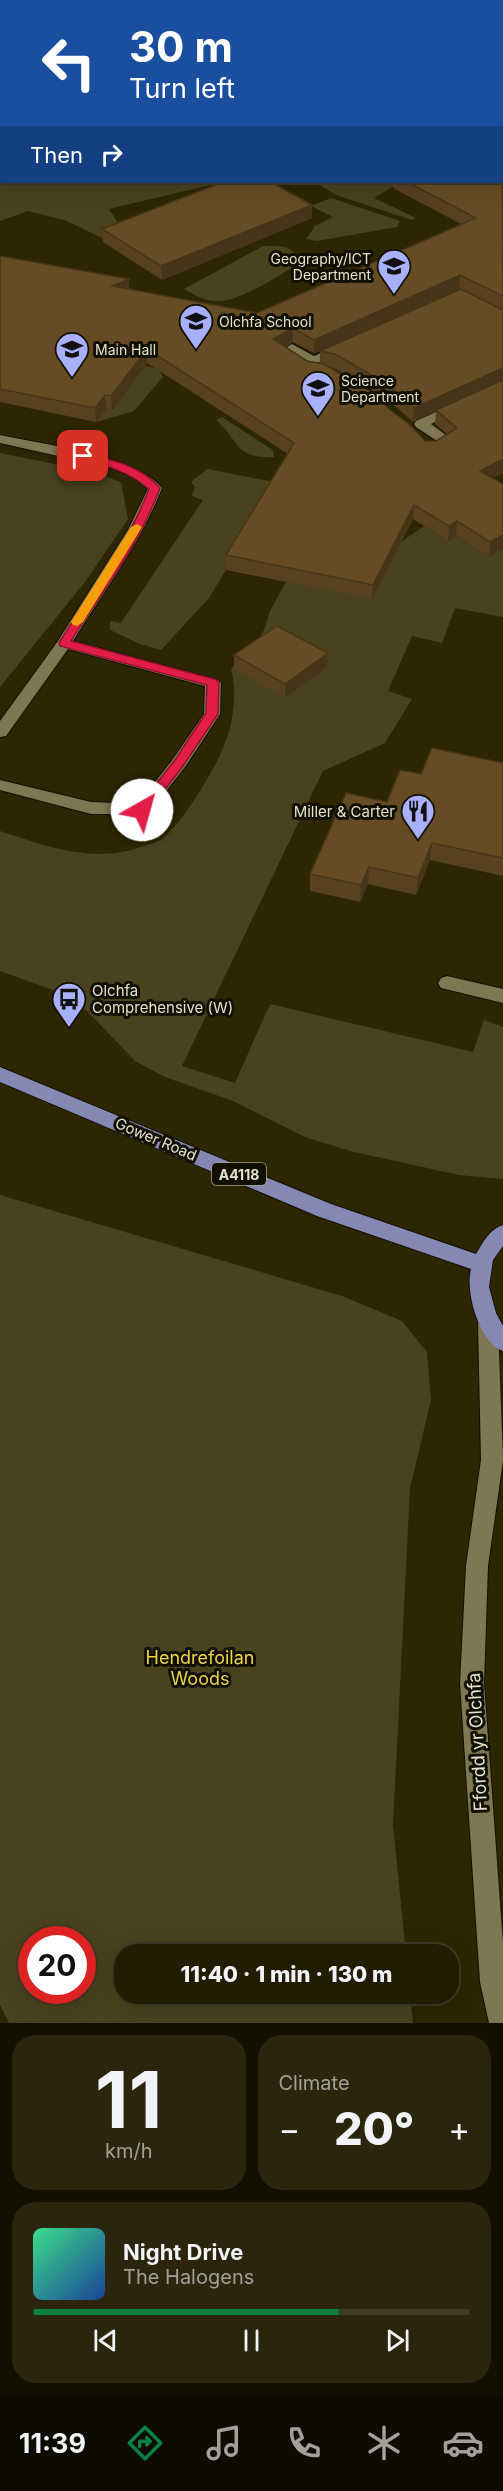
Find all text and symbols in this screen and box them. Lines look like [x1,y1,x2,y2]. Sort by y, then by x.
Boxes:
text: 30 m [129,21,233,72]
icon: left [30,24,108,102]
text: Turn left [129,72,235,105]
icon: right [95,138,128,171]
text: Then [30,142,83,168]
school or university icon: Geography/ICT Department [376,248,412,295]
place label: Geography/ICT Department [270,250,371,283]
school or university icon: Olchfa School [178,303,214,350]
place label: Olchfa School [219,313,312,330]
school or university icon: Main Hall [54,331,90,378]
place label: Main Hall [95,341,156,358]
school or university icon: Science Department [300,370,336,417]
place label: Science Department [341,372,420,405]
pin [57,430,108,481]
icon: arrive [66,439,99,472]
position arrow [110,778,174,842]
restaurant icon: Miller & Carter [400,793,436,840]
place label: Miller & Carter [294,802,395,821]
bus stop icon: Olchfa Comprehensive (W) [51,981,87,1028]
place label: Olchfa Comprehensive (W) [92,981,233,1017]
street label: Gower Road [112,1113,200,1165]
road number: A4118 [212,1163,266,1185]
park label: Hendrefoilan Woods [146,1647,254,1689]
street label: Ffordd yr Olchfa [463,1672,491,1812]
speed limit sign: 20 [18,1926,96,2004]
text: 11:40 · 1 min · 130 m [180,1961,393,1987]
text: 11 [95,2052,162,2147]
text: Climate [279,2071,350,2095]
text: 20° [334,2101,415,2156]
text: − [279,2109,300,2149]
text: + [448,2109,470,2149]
text: km/h [105,2139,153,2163]
text: Night Drive [123,2239,243,2265]
text: The Halogens [123,2265,254,2289]
icon: previous [89,2324,122,2357]
icon: pause [235,2324,268,2357]
icon: next [381,2324,414,2357]
icon: directions [124,2422,166,2464]
icon: music [203,2422,245,2464]
icon: phone [283,2422,325,2464]
icon: climate [363,2422,405,2464]
icon: car [442,2422,484,2464]
text: 11:39 [19,2427,86,2460]

